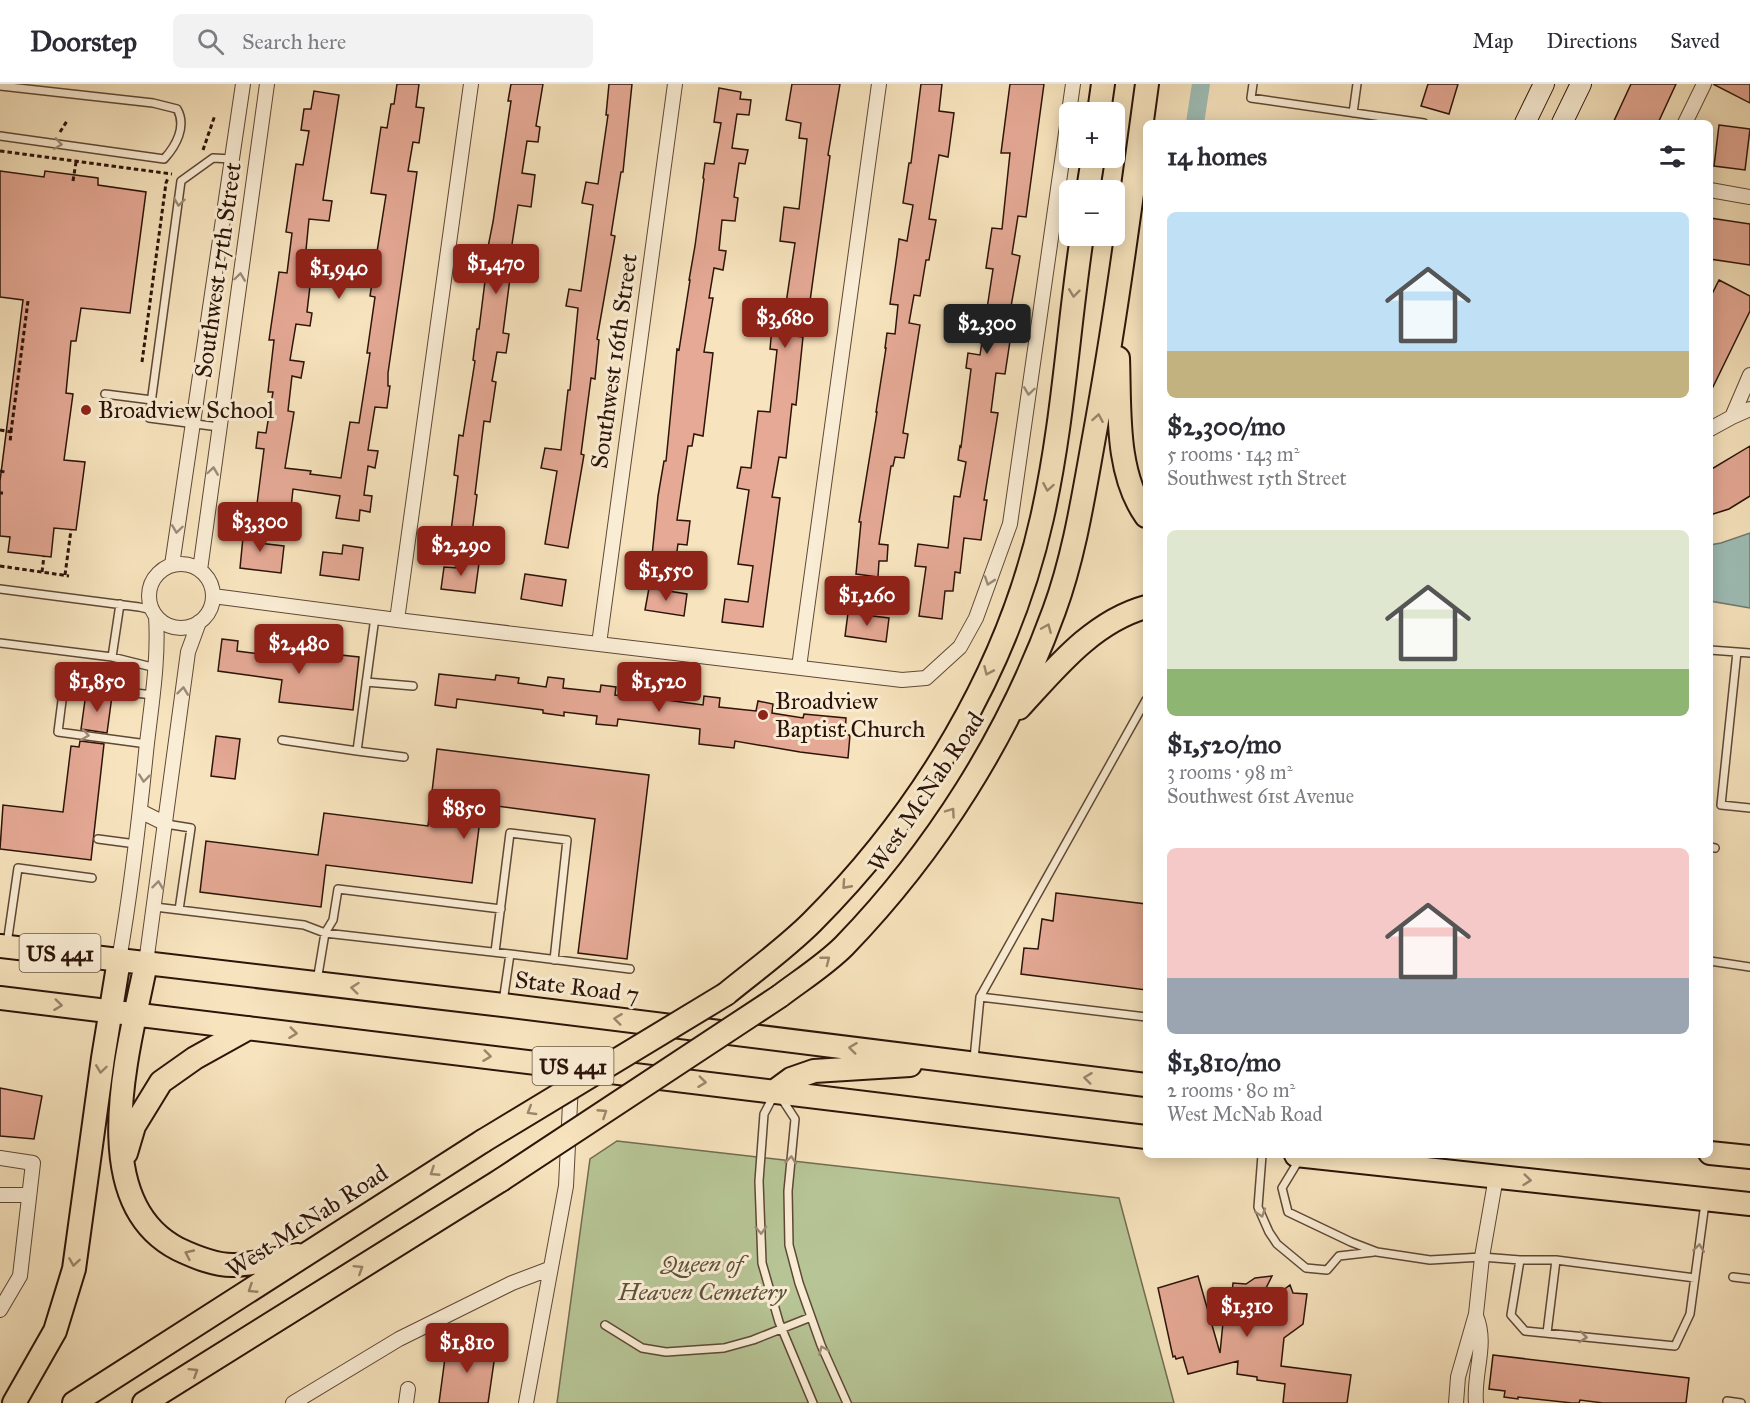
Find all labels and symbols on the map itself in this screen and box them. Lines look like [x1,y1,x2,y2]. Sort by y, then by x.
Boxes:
one-way arrow [53,138,63,150]
street label: Southwest 17th Street [188,160,248,380]
one-way arrow [173,198,185,207]
pin: $1,470 [447,244,545,295]
pin: $1,940 [290,249,388,300]
street label: Southwest 16th Street [584,251,644,470]
one-way arrow [234,273,246,282]
one-way arrow [1068,289,1080,298]
pin: $3,680 [736,298,834,349]
pin: $2,300 [938,304,1036,355]
one-way arrow [1023,387,1035,396]
place label: Broadview School [98,395,275,425]
marker: Broadview School [79,403,93,417]
one-way arrow [1091,414,1103,423]
one-way arrow [207,466,219,475]
one-way arrow [1042,482,1054,491]
pin: $3,300 [211,502,309,553]
one-way arrow [171,524,183,533]
pin: $2,290 [412,526,510,577]
pin: $1,550 [617,551,715,602]
one-way arrow [983,575,996,586]
pin: $1,260 [818,576,916,627]
one-way arrow [1040,623,1052,634]
pin: $2,480 [250,624,348,675]
pin: $1,850 [48,662,146,713]
pin: $1,520 [610,662,708,713]
one-way arrow [983,665,995,676]
place label: Broadview Baptist Church [775,686,925,744]
one-way arrow [176,687,189,696]
street label: West McNab Road [861,706,991,878]
marker: Broadview Baptist Church [756,708,770,722]
one-way arrow [80,729,90,741]
one-way arrow [138,774,150,783]
pin: $850 [428,789,500,840]
one-way arrow [944,807,955,818]
one-way arrow [842,878,853,889]
one-way arrow [151,880,164,889]
road number: US 441 [20,934,100,972]
one-way arrow [819,957,830,968]
street label: State Road 7 [513,964,641,1010]
one-way arrow [351,983,360,995]
one-way arrow [54,998,63,1011]
one-way arrow [613,1013,622,1026]
one-way arrow [289,1026,298,1039]
one-way arrow [848,1042,857,1054]
road number: US 441 [532,1047,614,1085]
one-way arrow [482,1049,492,1062]
one-way arrow [96,1064,108,1073]
one-way arrow [1083,1072,1093,1084]
one-way arrow [697,1075,706,1087]
one-way arrow [527,1104,537,1116]
one-way arrow [597,1109,607,1121]
one-way arrow [784,1156,797,1165]
street label: West McNab Road [221,1158,393,1284]
one-way arrow [430,1165,441,1176]
one-way arrow [1522,1173,1531,1186]
one-way arrow [1254,1207,1266,1217]
one-way arrow [754,1225,767,1234]
one-way arrow [1692,1243,1705,1252]
one-way arrow [185,1249,196,1261]
park label: Queen of Heaven Cemetery [617,1249,787,1307]
one-way arrow [69,1257,81,1267]
one-way arrow [352,1265,363,1276]
one-way arrow [248,1281,258,1293]
pin: $1,310 [1198,1287,1296,1338]
pin: $1,810 [418,1323,516,1374]
one-way arrow [1578,1330,1587,1343]
one-way arrow [818,1345,830,1356]
one-way arrow [188,1368,198,1380]

